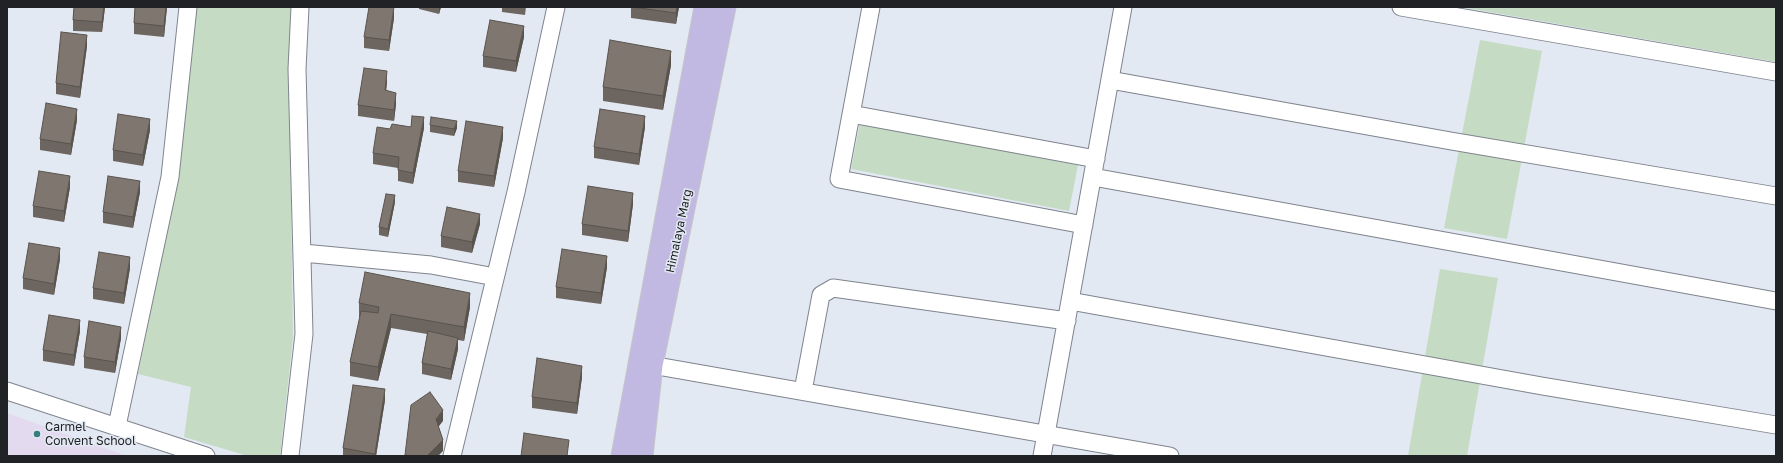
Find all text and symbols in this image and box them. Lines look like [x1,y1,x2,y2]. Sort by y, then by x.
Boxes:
street label: Himalaya Marg [663,188,695,274]
place label: Carmel Convent School [45,420,136,448]
marker: Carmel Convent School [32,429,42,439]

